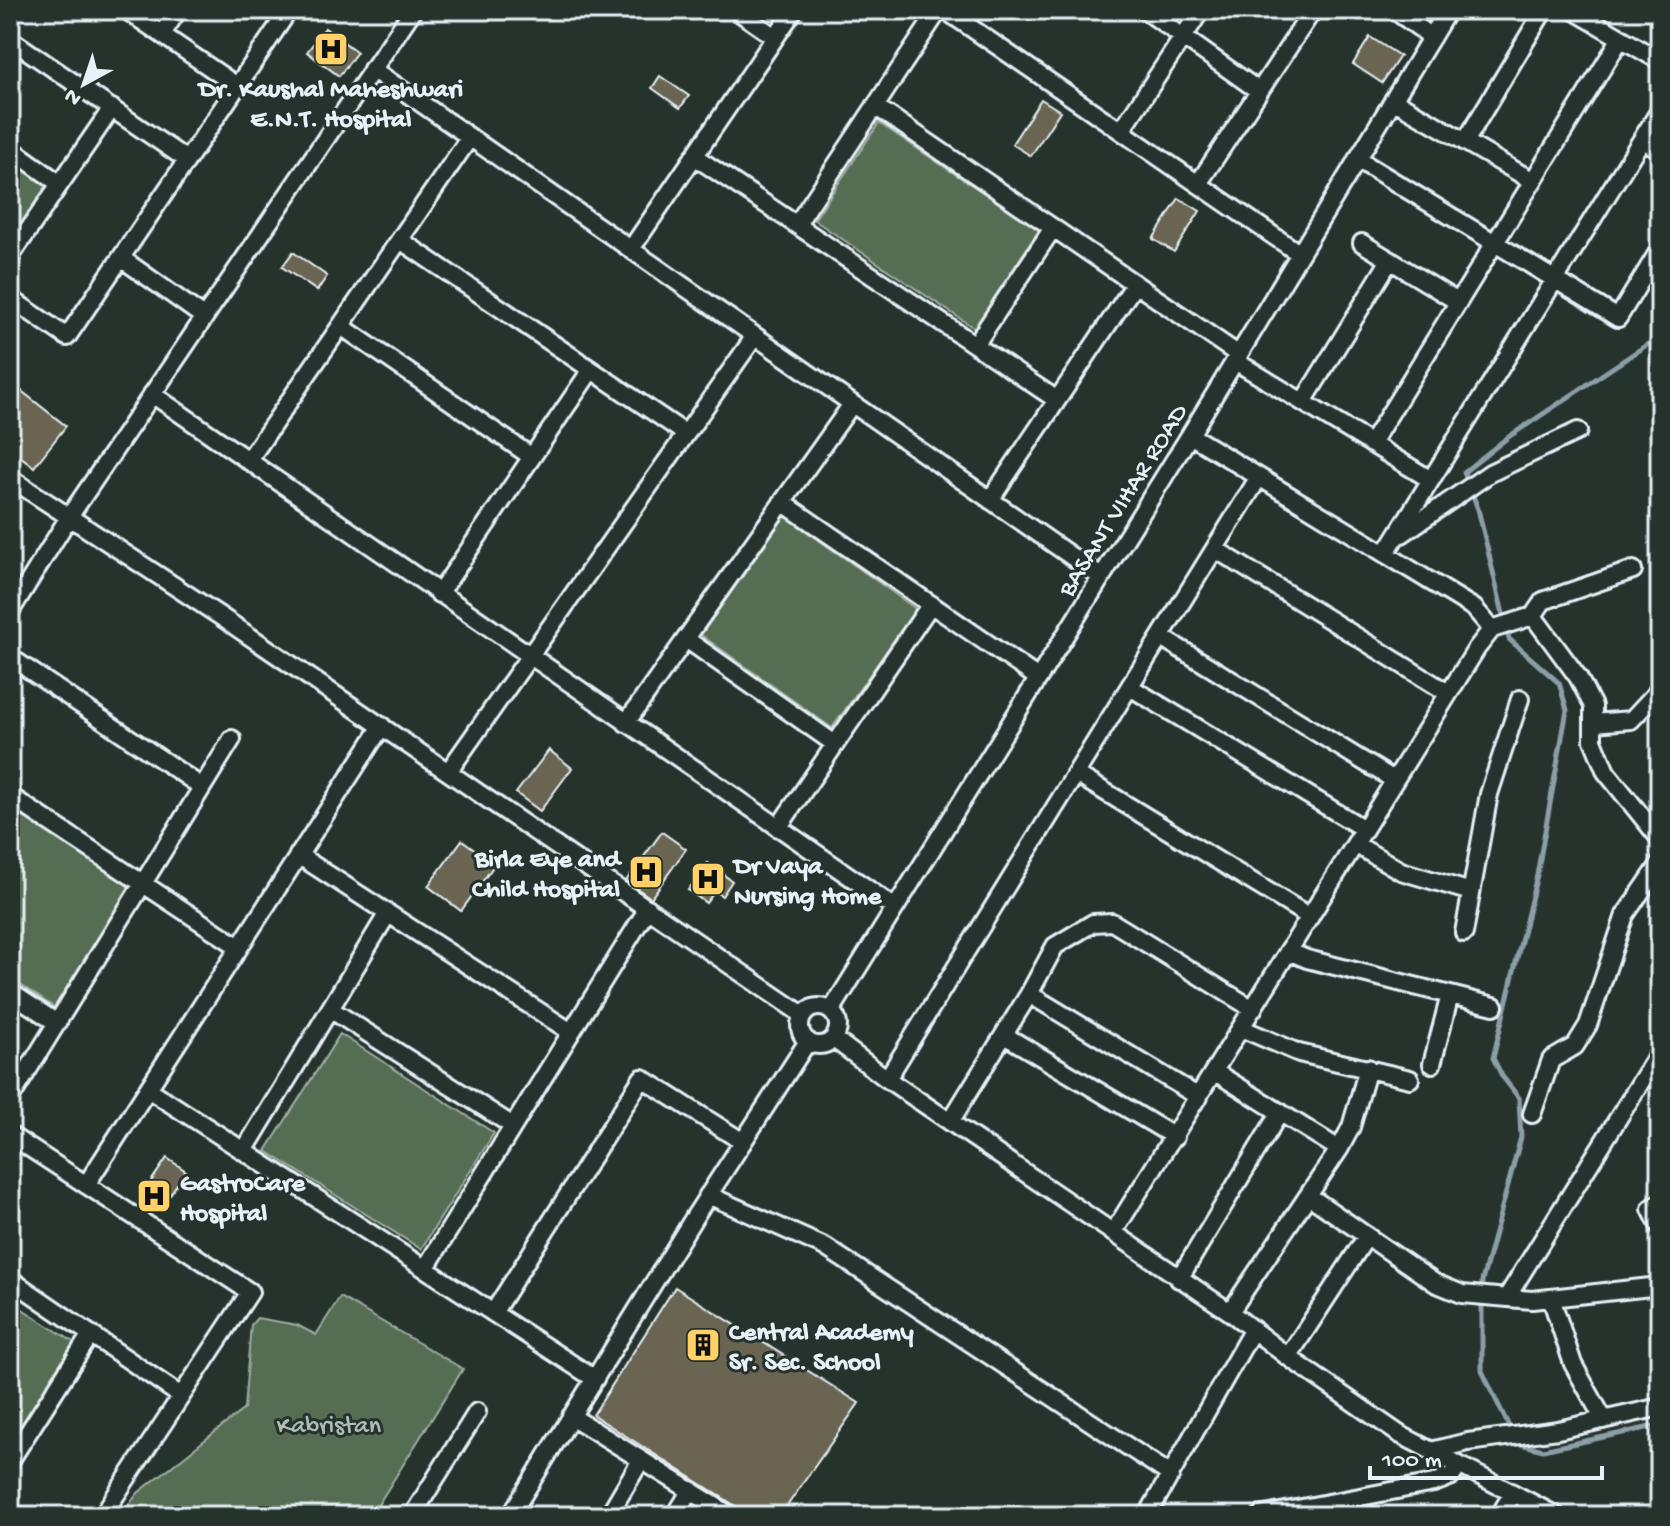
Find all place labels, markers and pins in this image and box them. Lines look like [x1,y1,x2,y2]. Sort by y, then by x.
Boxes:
hospital icon: Dr. Kaushal Maheshwari E.N.T. Hospital [312,30,350,68]
place label: Dr. Kaushal Maheshwari E.N.T. Hospital [197,76,463,137]
place label: Birla Eye and Child Hospital [472,846,623,907]
hospital icon: Birla Eye and Child Hospital [627,853,665,891]
place label: Dr Vaya Nursing Home [732,853,883,914]
hospital icon: Dr Vaya Nursing Home [689,860,727,898]
place label: GastroCare Hospital [180,1170,306,1231]
hospital icon: GastroCare Hospital [135,1177,173,1215]
place label: Central Academy Sr. Sec. School [729,1319,914,1380]
building icon: Central Academy Sr. Sec. School [684,1326,722,1364]

